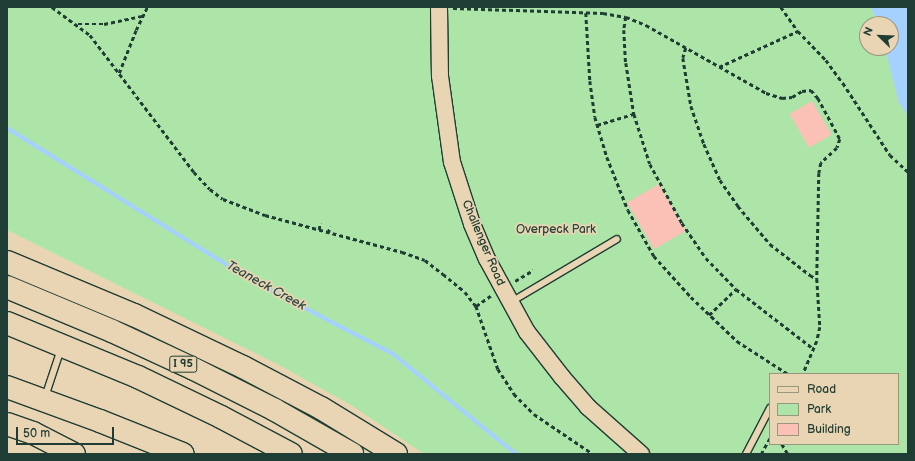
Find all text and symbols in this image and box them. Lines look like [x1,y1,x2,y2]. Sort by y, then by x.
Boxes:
north arrow [859,16,899,56]
text: N [861,25,876,38]
street label: Challenger Road [458,198,508,288]
park label: Overpeck Park [516,223,596,237]
water label: Teaneck Creek [224,258,308,314]
road number: I 95 [169,355,197,373]
legend [769,373,899,445]
text: Road [807,382,836,397]
text: Park [807,402,831,417]
scale bar [18,419,116,445]
text: Building [807,422,851,437]
text: 50 m [23,426,50,441]

